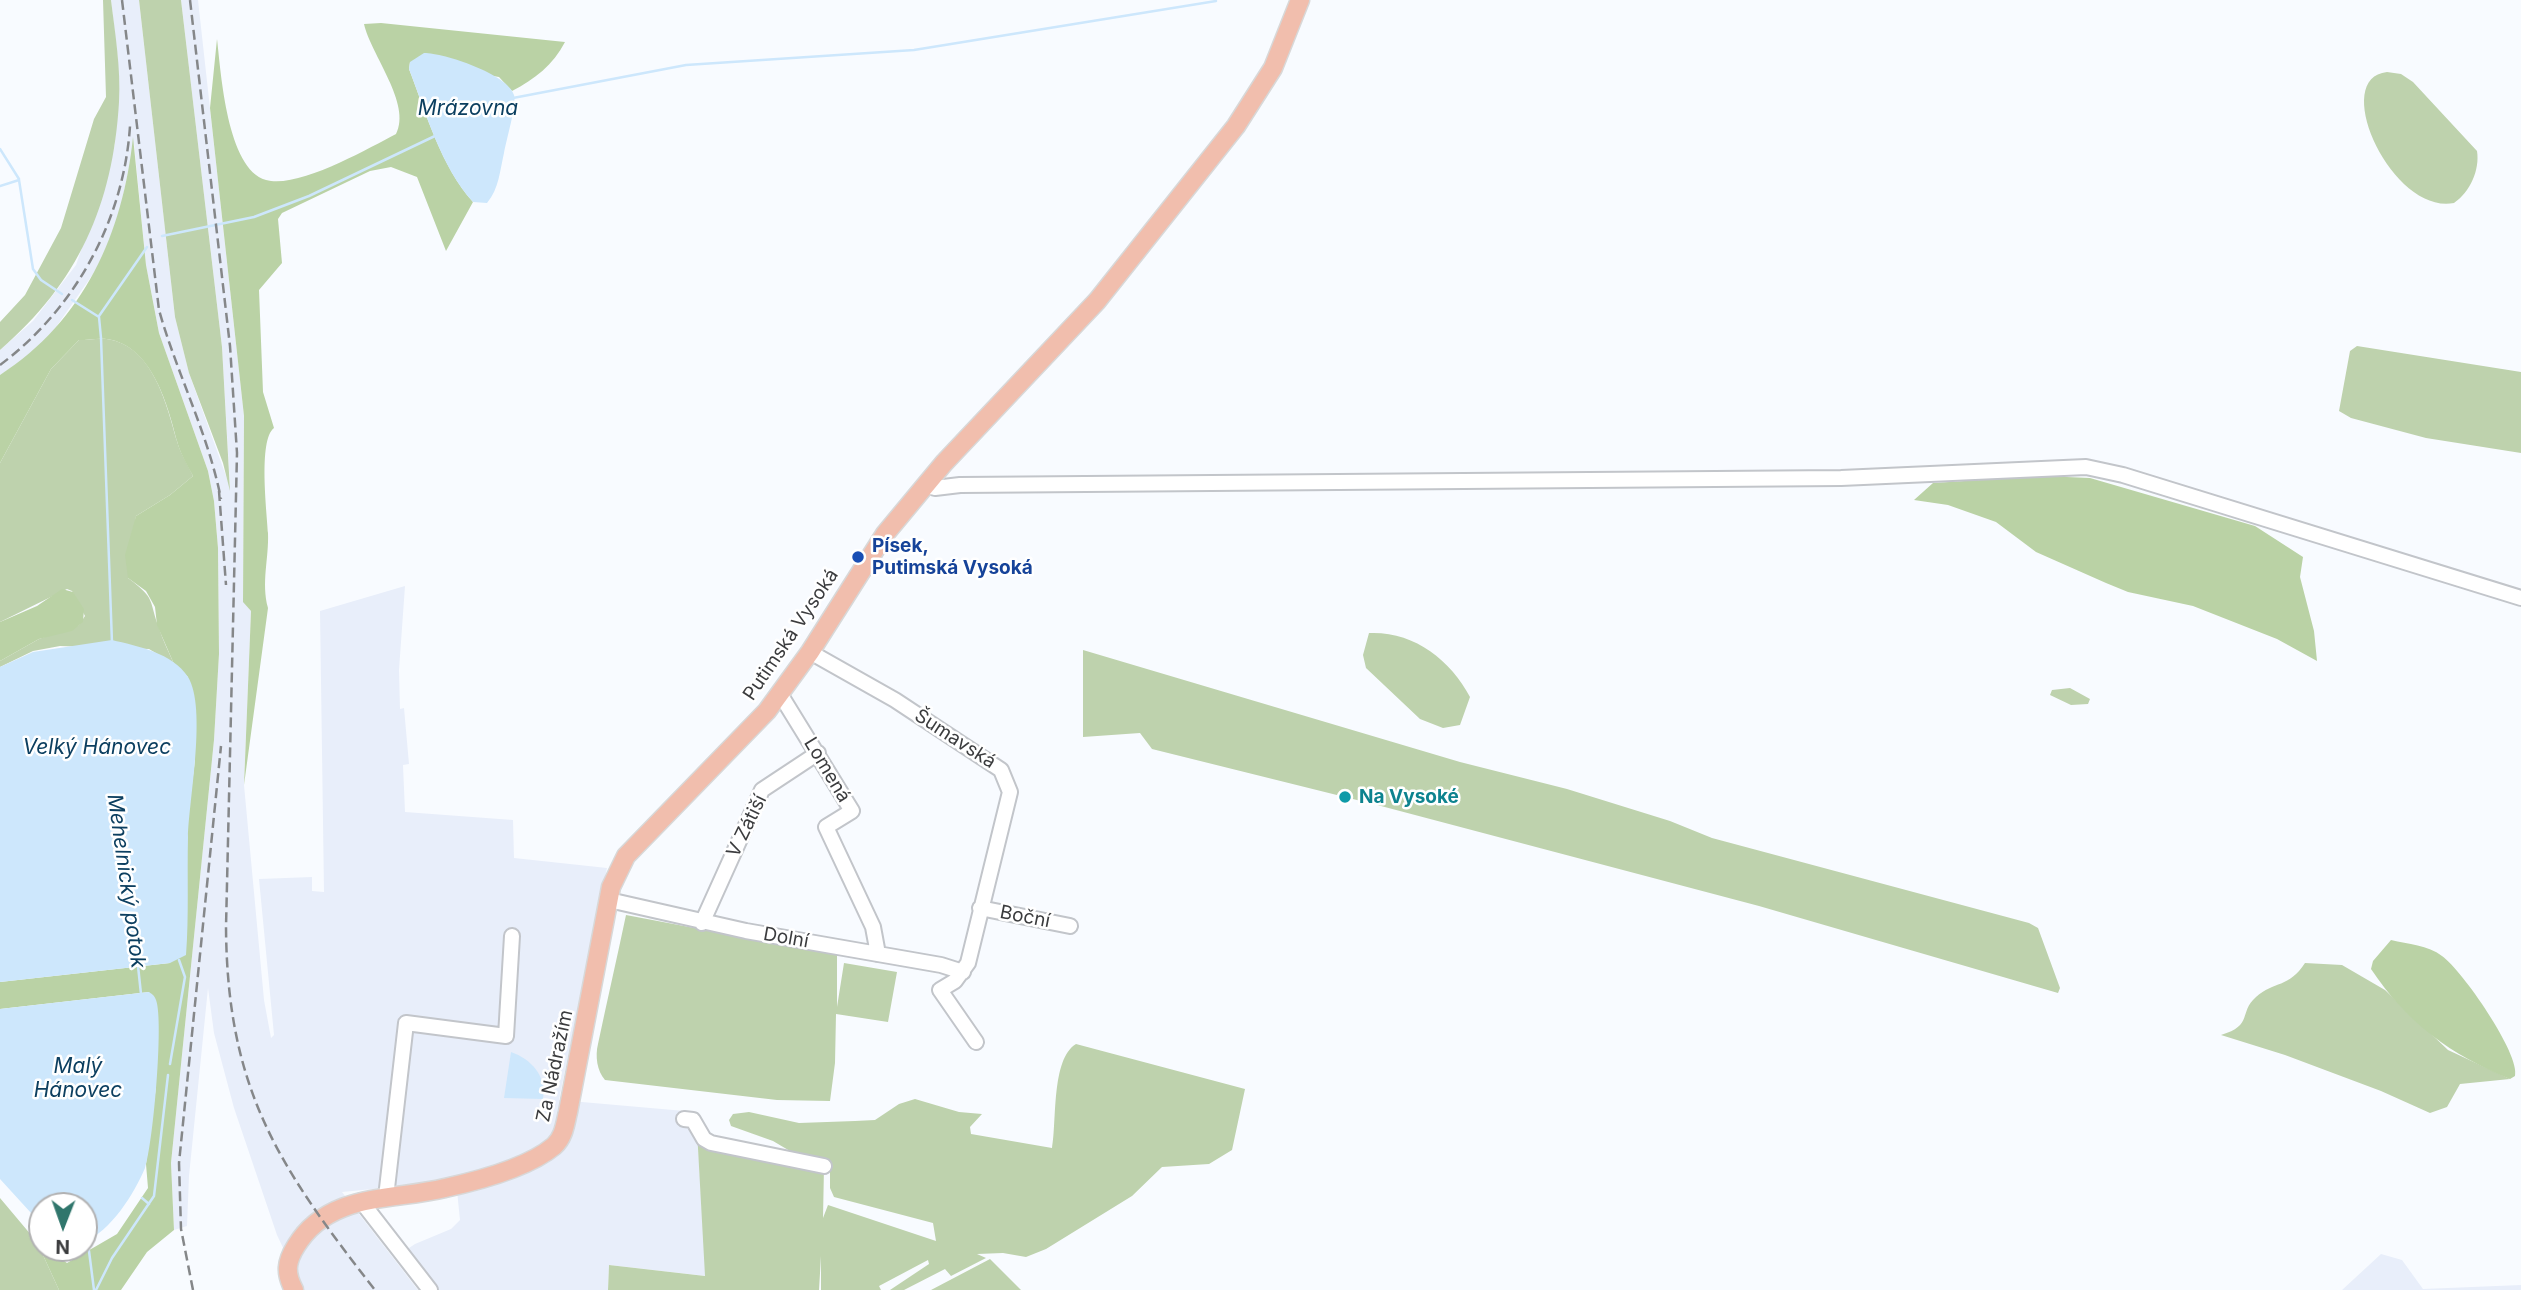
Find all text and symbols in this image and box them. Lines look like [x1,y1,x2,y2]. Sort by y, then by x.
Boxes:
water label: Mrázovna [418,96,518,122]
place label: Písek, Putimská Vysoká [872,535,1033,579]
marker: Písek, Putimská Vysoká [850,549,866,565]
street label: Putimská Vysoká [739,565,843,705]
street label: Šumavská [910,704,1000,774]
street label: Lomená [799,733,855,807]
water label: Velký Hánovec [23,735,171,761]
place label: Na Vysoké [1359,786,1459,808]
marker: Na Vysoké [1337,789,1353,805]
street label: V Zátiší [722,791,772,861]
water label: Mehelnický potok [101,792,151,970]
street label: Boční [998,901,1052,933]
street label: Dolní [762,923,810,953]
street label: Za Nádražím [532,1008,578,1124]
water label: Malý Hánovec [34,1054,122,1104]
north arrow [28,1192,98,1262]
text: N [55,1235,70,1258]

